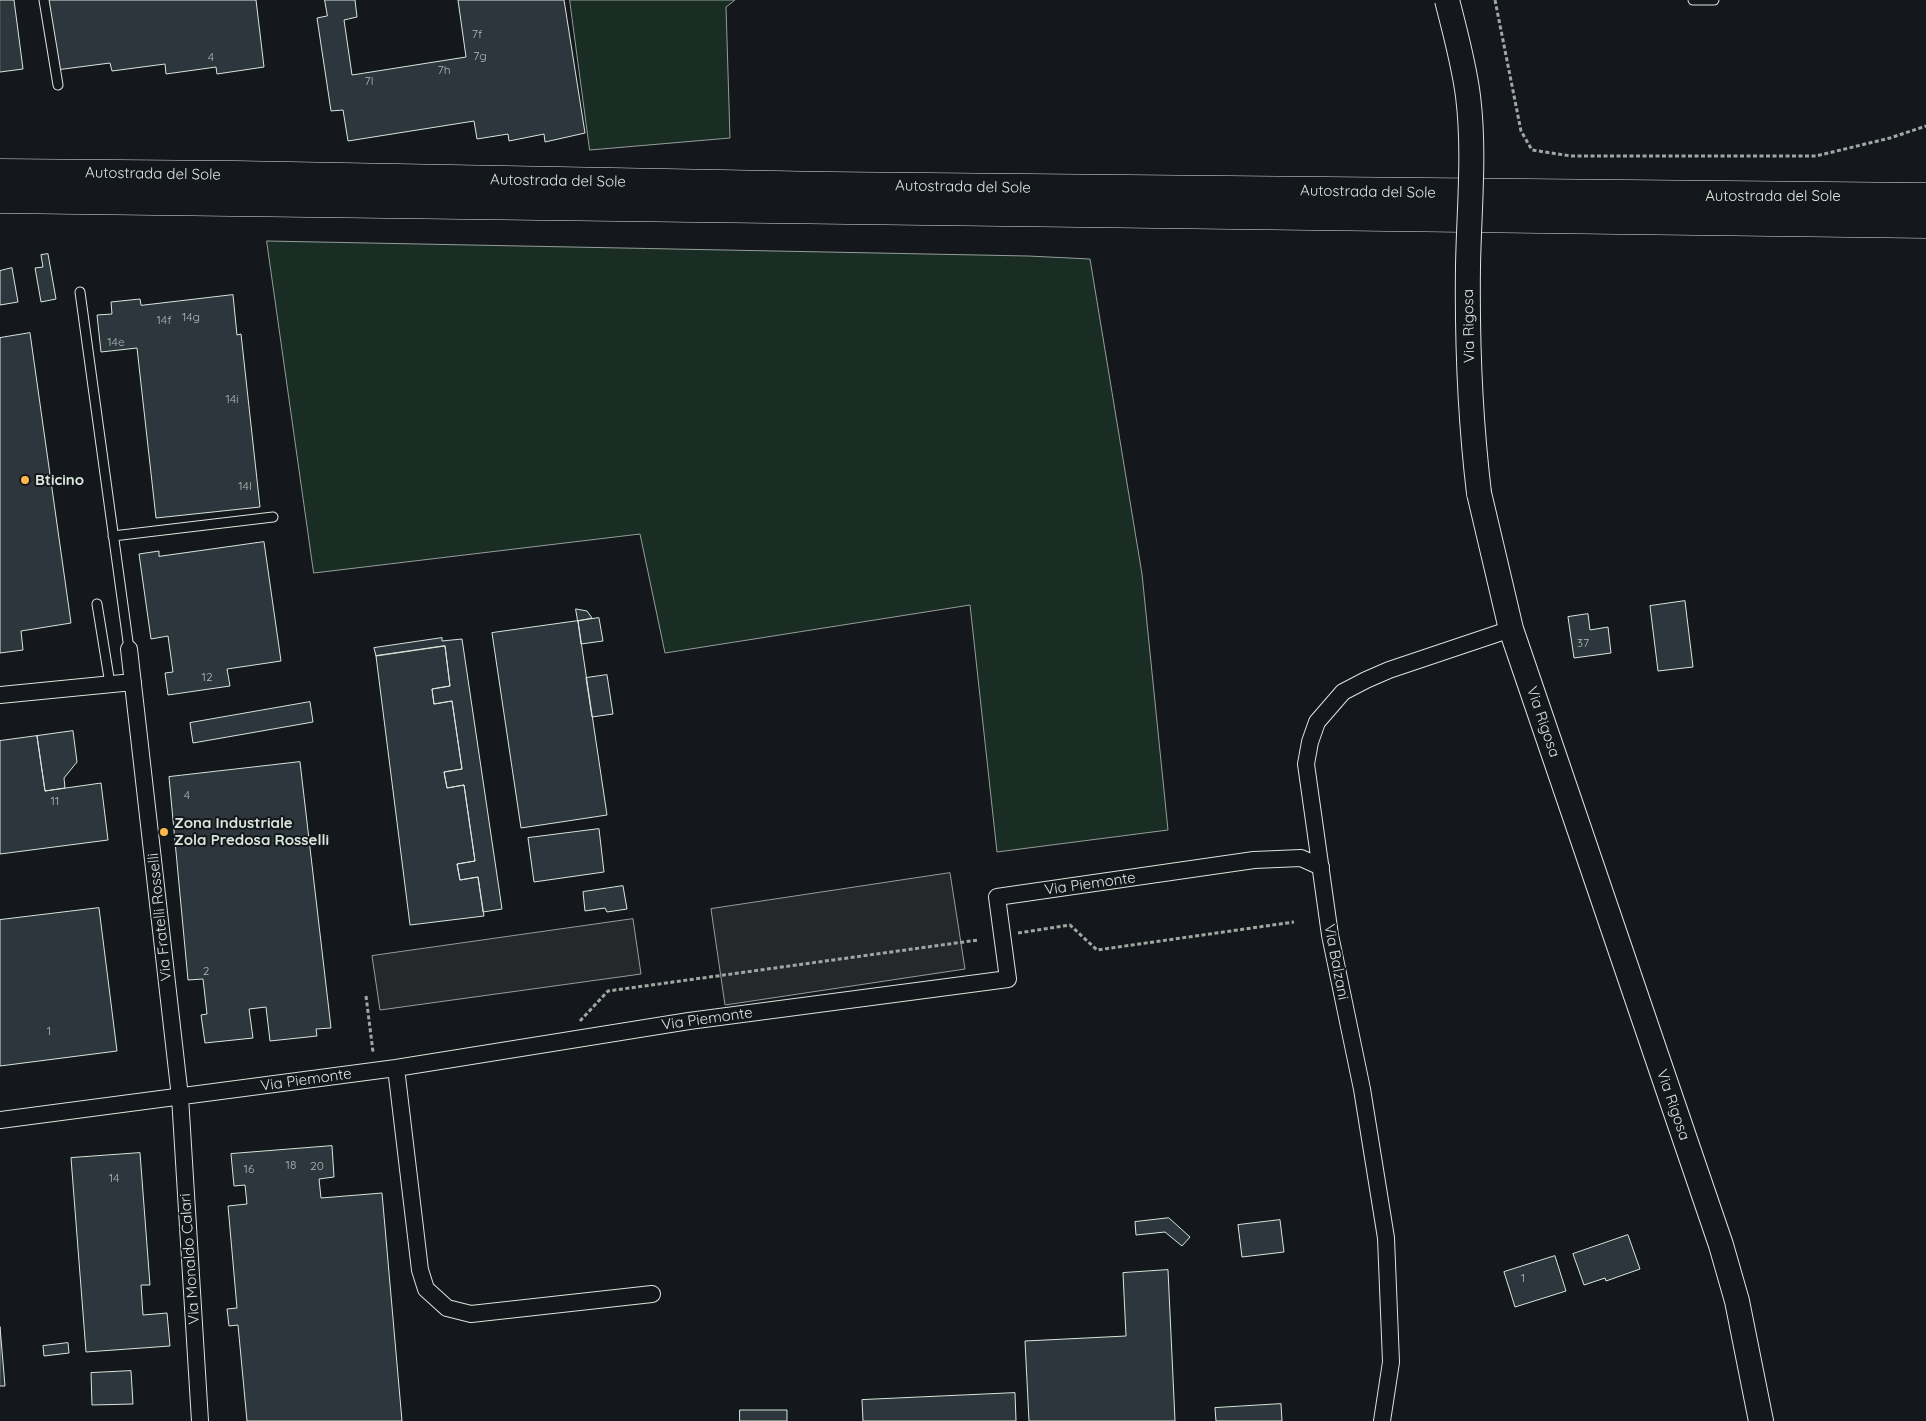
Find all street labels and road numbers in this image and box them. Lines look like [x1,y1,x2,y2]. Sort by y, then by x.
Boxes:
street label: Autostrada del Sole [85,164,221,184]
street label: Autostrada del Sole [490,171,626,191]
street label: Autostrada del Sole [895,177,1031,197]
street label: Autostrada del Sole [1300,182,1436,202]
street label: Autostrada del Sole [1705,187,1841,205]
street label: Via Rigosa [1459,289,1479,363]
street label: Via Rigosa [1522,684,1564,760]
street label: Via Fratelli Rosselli [144,852,176,982]
street label: Via Piemonte [1043,869,1137,899]
street label: Via Balzani [1320,923,1352,1001]
street label: Via Piemonte [660,1004,754,1034]
street label: Via Piemonte [259,1065,353,1095]
street label: Via Rigosa [1652,1067,1694,1143]
street label: Via Monaldo Calari [176,1193,204,1325]

